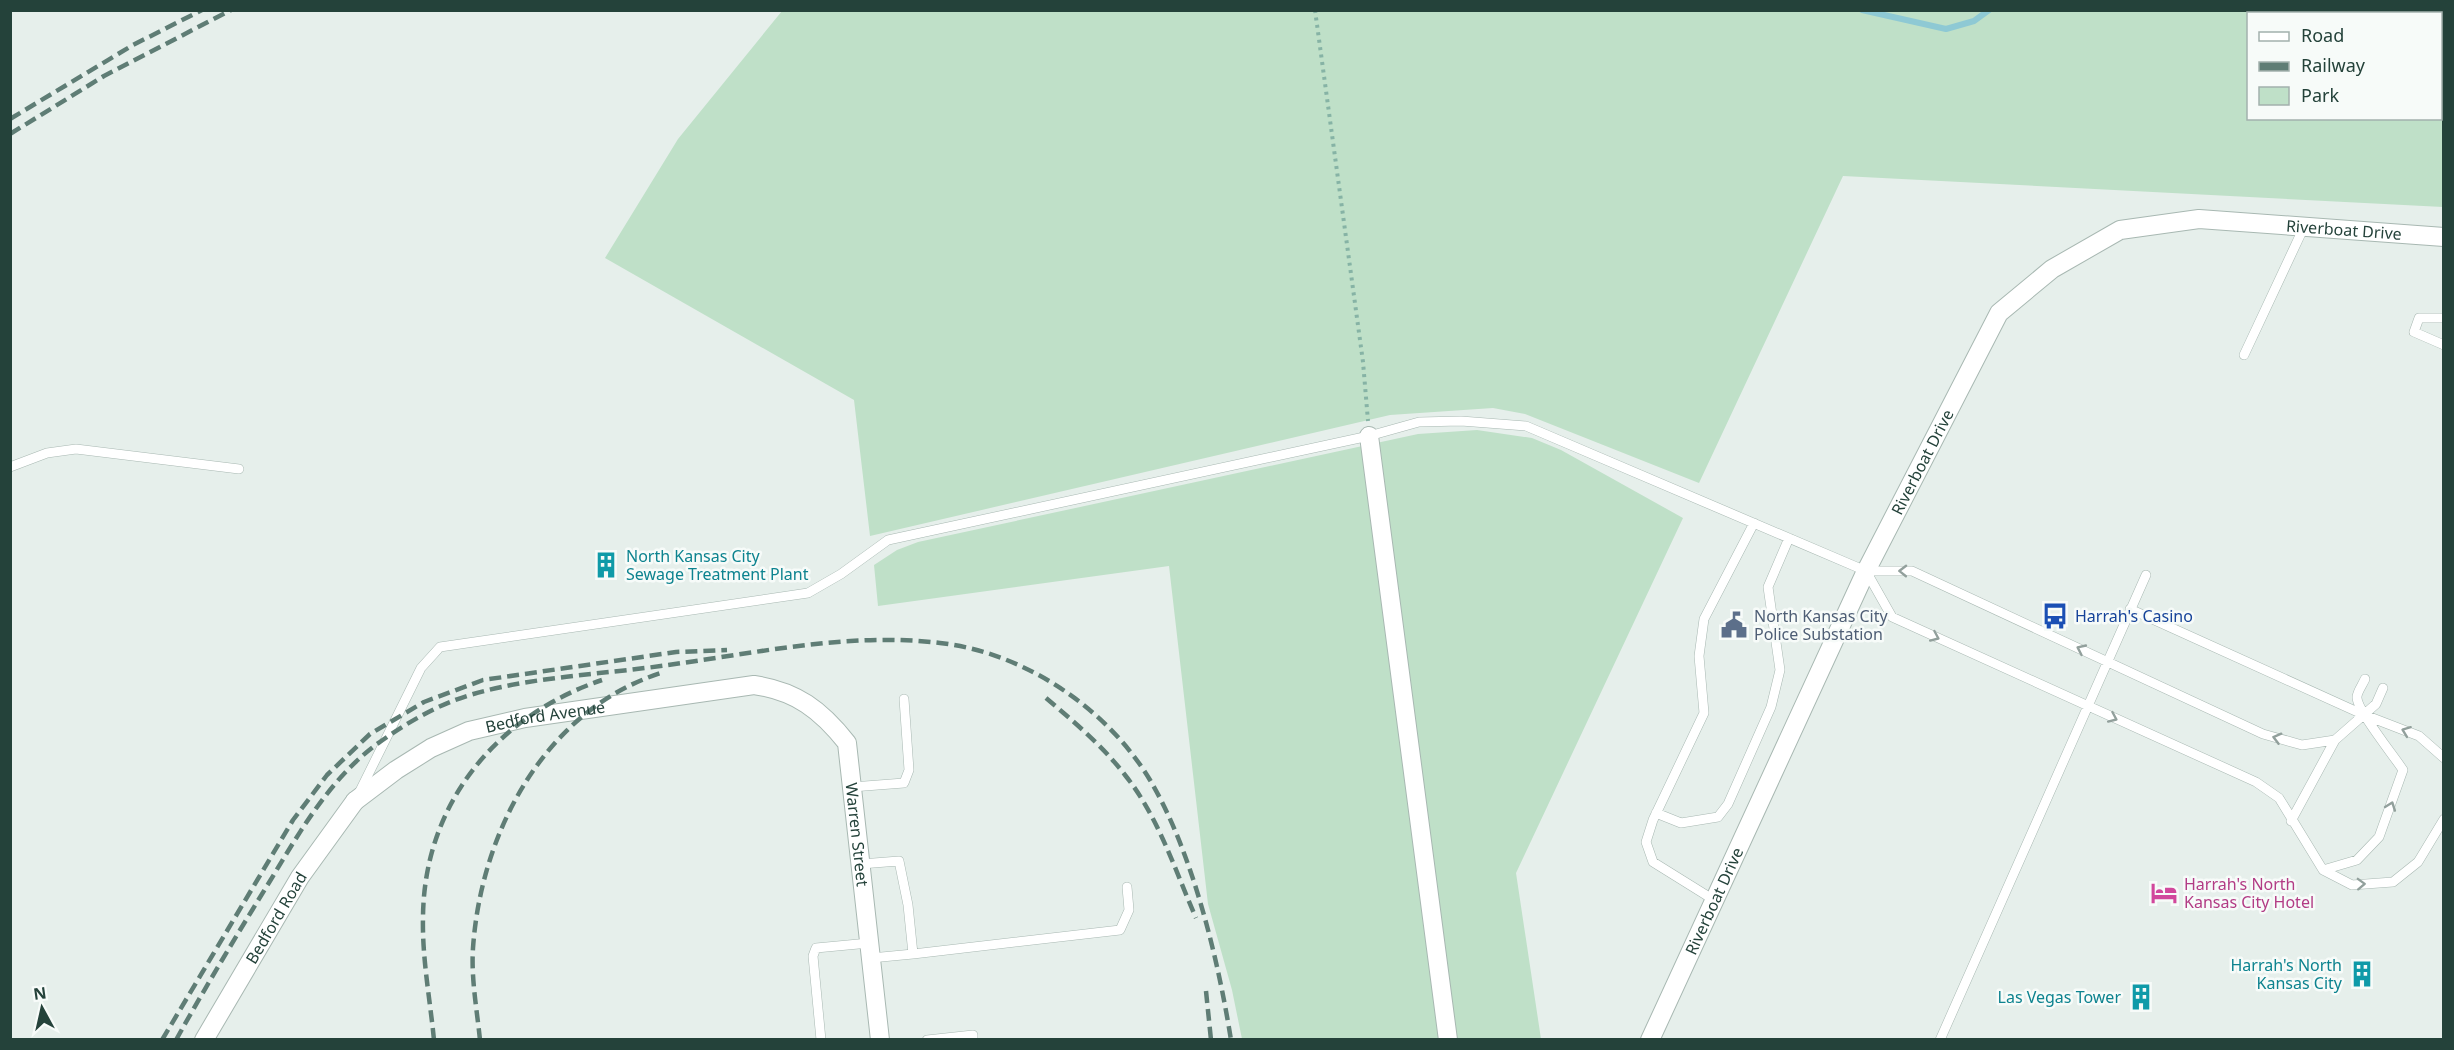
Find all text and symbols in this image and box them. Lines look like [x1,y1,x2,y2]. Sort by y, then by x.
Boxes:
legend [2247,12,2442,120]
text: Road [2301,23,2344,47]
text: Railway [2301,53,2366,77]
text: Park [2301,83,2339,107]
street label: Riverboat Drive [2285,214,2403,245]
street label: Riverboat Drive [1886,405,1959,519]
place label: North Kansas City Sewage Treatment Plant [626,545,809,585]
building icon: North Kansas City Sewage Treatment Plant [591,550,621,580]
one-way arrow [1898,565,1907,578]
bus stop icon: Harrah's Casino [2040,601,2070,631]
place label: North Kansas City Police Substation [1754,605,1889,645]
place label: Harrah's Casino [2075,605,2193,627]
public building icon: North Kansas City Police Substation [1719,610,1749,640]
one-way arrow [1929,630,1940,642]
one-way arrow [2076,644,2087,656]
street label: Bedford Avenue [483,696,606,738]
one-way arrow [2106,710,2117,722]
one-way arrow [2401,726,2412,738]
one-way arrow [2272,733,2283,745]
street label: Warren Street [840,781,874,888]
one-way arrow [2384,801,2397,811]
street label: Riverboat Drive [1680,844,1748,958]
street label: Bedford Road [240,868,312,968]
place label: Harrah's North Kansas City Hotel [2184,873,2314,913]
hotel icon: Harrah's North Kansas City Hotel [2149,878,2179,908]
one-way arrow [2357,878,2366,890]
place label: Harrah's North Kansas City [2231,954,2343,994]
building icon: Harrah's North Kansas City [2347,959,2377,989]
north arrow [12,978,72,1038]
text: N [32,981,48,1005]
building icon: Las Vegas Tower [2126,982,2156,1012]
place label: Las Vegas Tower [1998,986,2121,1008]

